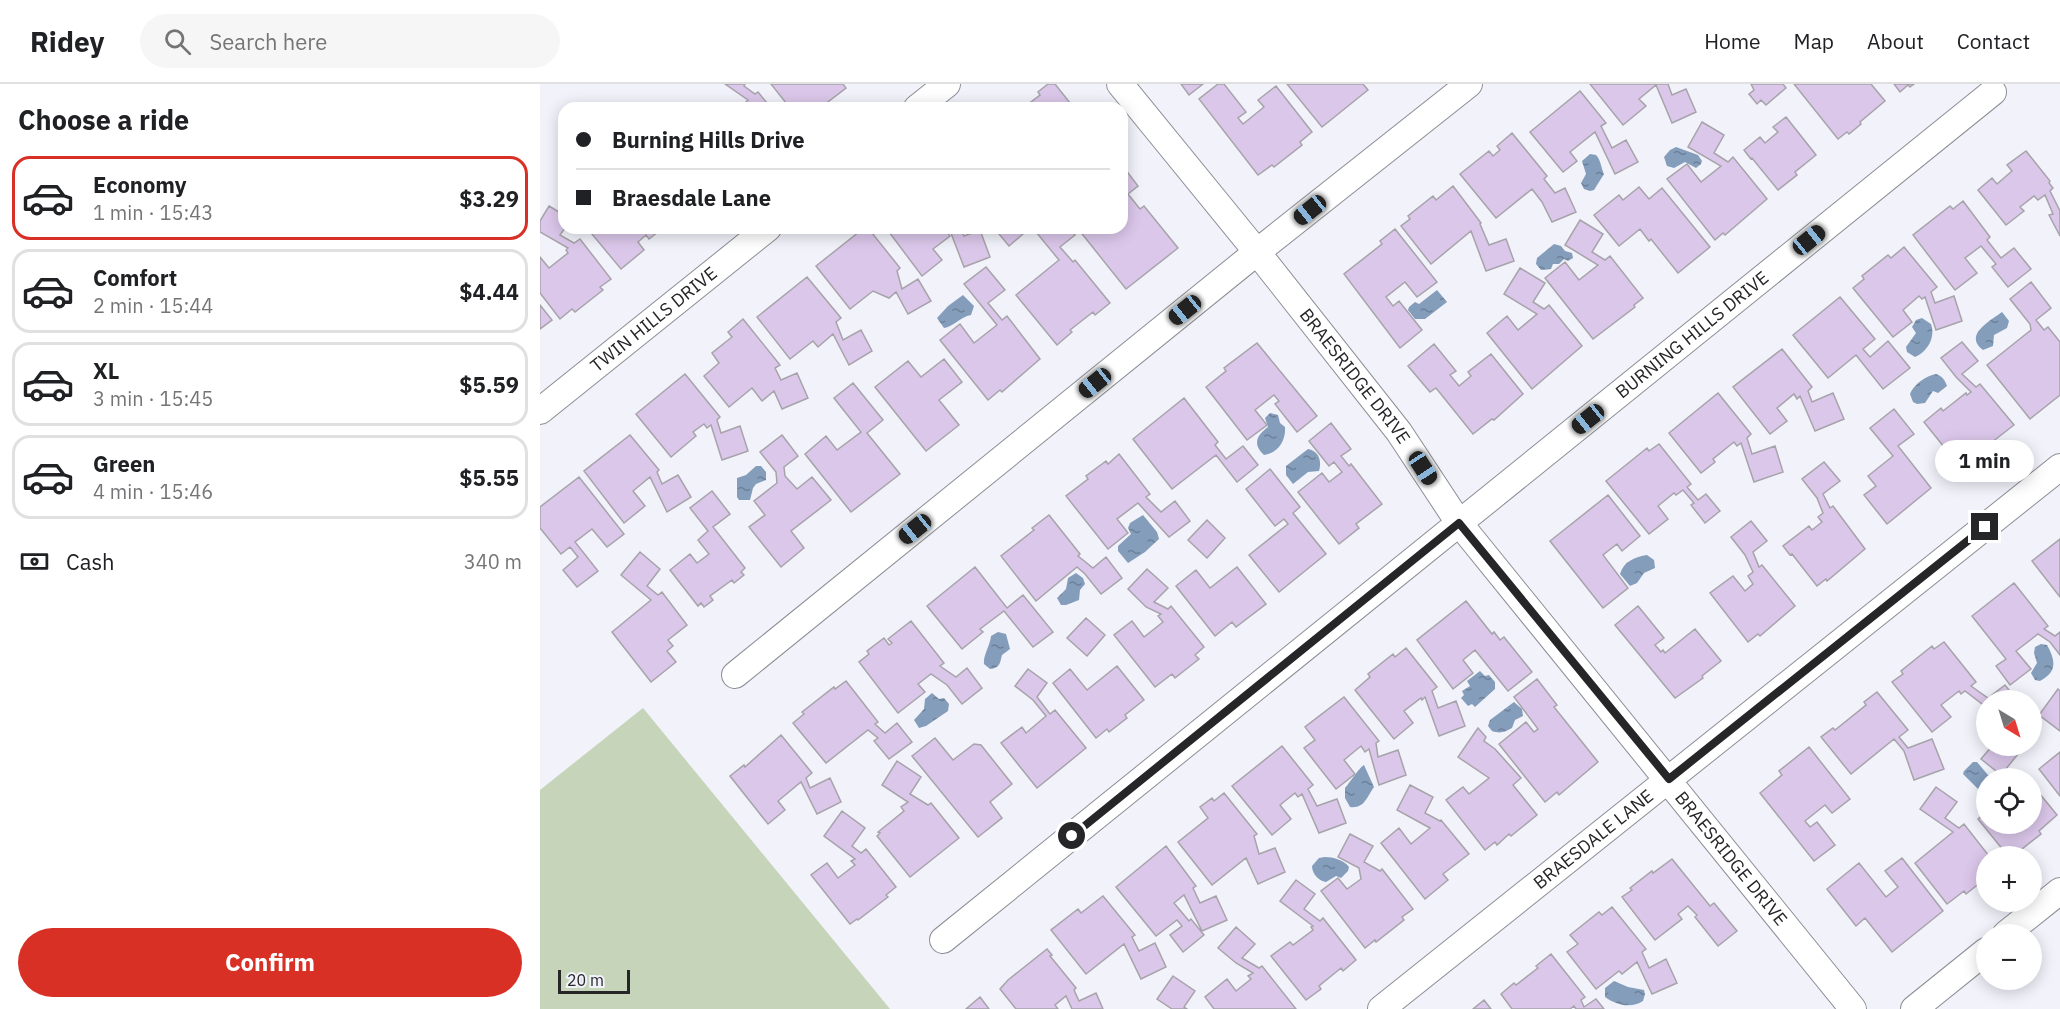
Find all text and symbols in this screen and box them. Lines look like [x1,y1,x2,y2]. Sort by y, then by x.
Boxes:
search box [140,14,560,68]
text: Ridey [30,23,104,60]
icon: search [161,25,194,58]
text: Search here [209,27,327,56]
text: Home [1704,27,1761,55]
text: Map [1794,27,1834,55]
text: About [1867,27,1924,55]
text: Contact [1957,27,2030,55]
text: Choose a ride [18,102,189,137]
text: Burning Hills Drive [612,125,805,154]
text: Economy [93,170,187,199]
icon: car [21,171,75,225]
text: Braesdale Lane [612,183,771,212]
text: $3.29 [459,184,519,213]
car [1290,192,1330,228]
text: 1 min · 15:43 [93,199,213,226]
car [1789,222,1829,258]
street label: TWIN HILLS DRIVE [586,261,722,377]
text: Comfort [93,263,177,292]
icon: car [21,264,75,318]
street label: BURNING HILLS DRIVE [1611,266,1773,403]
text: $4.44 [459,277,519,306]
text: 2 min · 15:44 [93,292,213,319]
car [1165,292,1205,328]
street label: BRAESRIDGE DRIVE [1295,304,1416,448]
text: XL [93,356,119,385]
icon: car [21,357,75,411]
car [1075,365,1115,401]
text: $5.59 [459,370,519,399]
text: 3 min · 15:45 [93,385,213,412]
car [1568,401,1608,437]
callout: 1 min [1936,440,2034,482]
text: 1 min [1958,447,2011,474]
car [1406,448,1440,488]
text: Green [93,449,155,478]
icon: car [21,450,75,504]
text: $5.55 [459,463,519,492]
text: 4 min · 15:46 [93,478,213,505]
car [895,511,935,547]
route end [1971,513,1998,540]
icon: cash [18,545,51,578]
text: Cash [66,547,115,576]
text: 340 m [464,548,522,575]
north arrow [1976,690,2042,756]
map controls [1976,690,2042,990]
button: locate [1976,768,2042,834]
street label: BRAESDALE LANE [1529,784,1658,894]
street label: BRAESRIDGE DRIVE [1670,786,1793,930]
route start [1058,822,1085,849]
button: + [1976,846,2042,912]
button: − [1976,924,2042,990]
button: Confirm [18,928,522,997]
scale bar [558,967,630,994]
text: 20 m [567,970,604,990]

